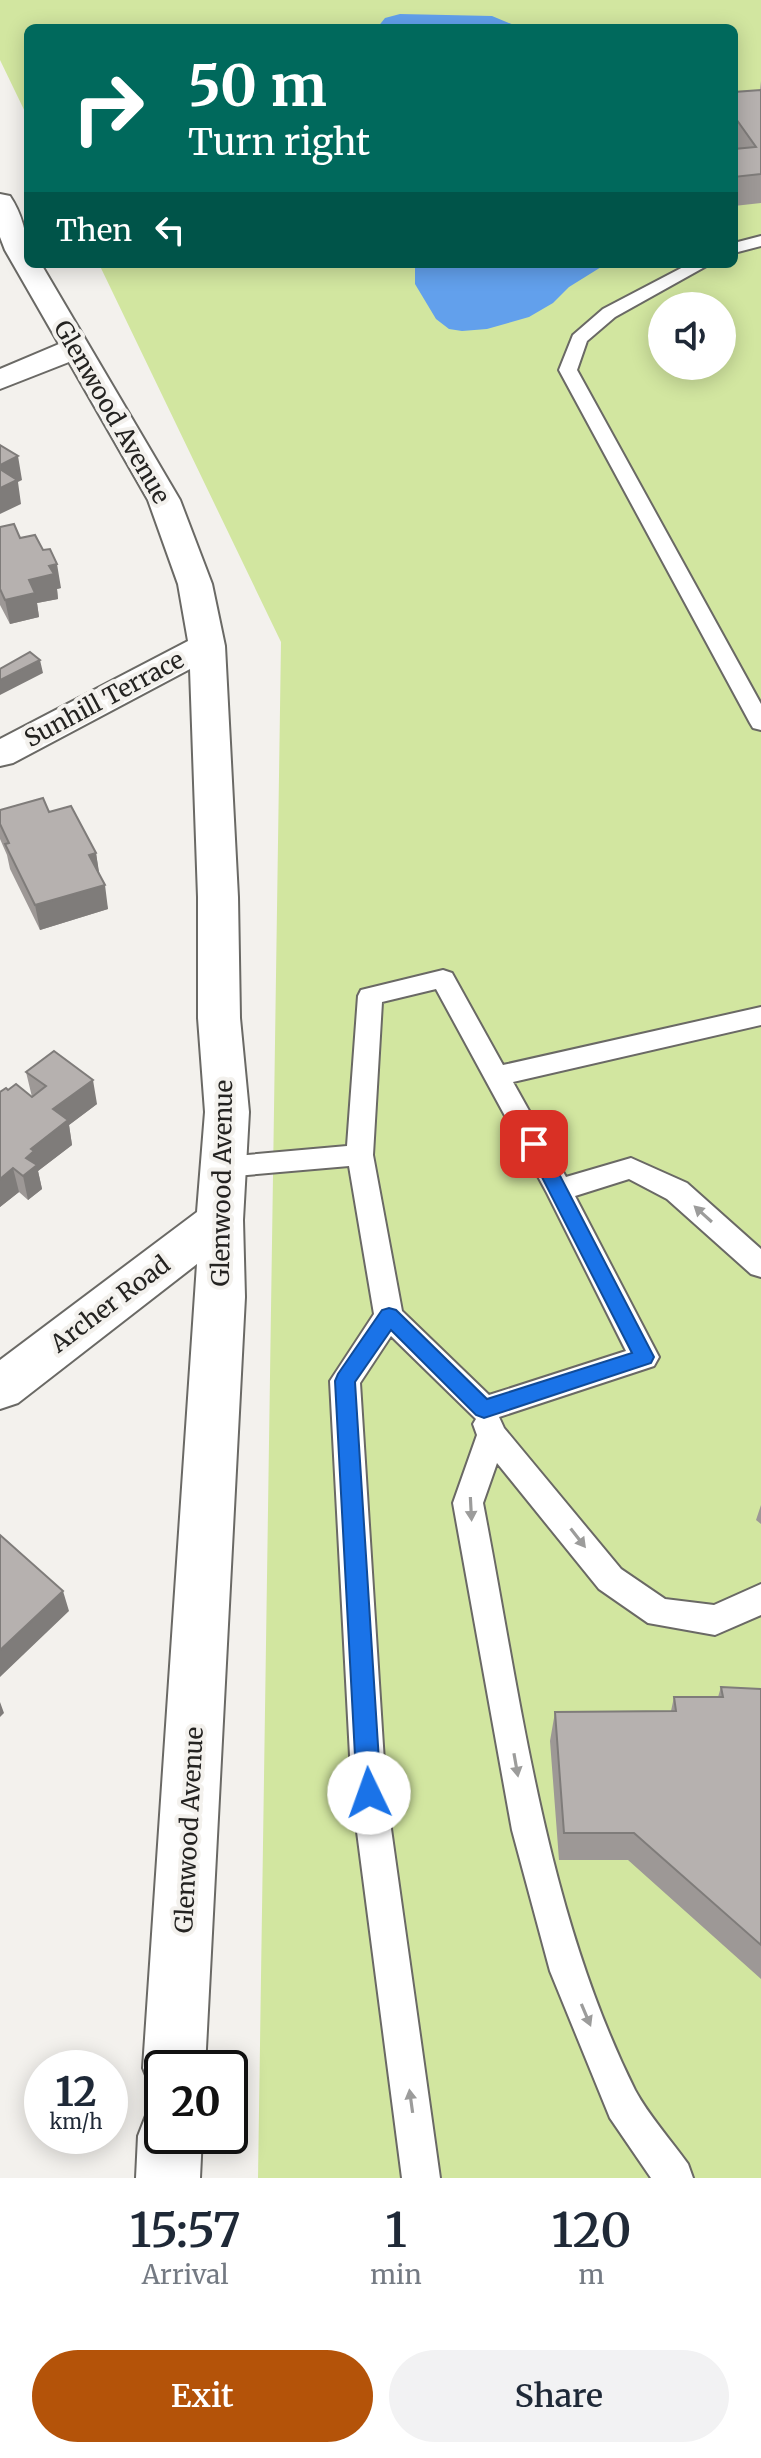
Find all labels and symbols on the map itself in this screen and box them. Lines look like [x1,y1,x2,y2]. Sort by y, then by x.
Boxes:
street label: Glenwood Avenue [47,315,177,509]
street label: Sunhill Terrace [19,644,189,754]
street label: Glenwood Avenue [205,1079,239,1287]
pin [500,1110,568,1178]
one-way arrow [693,1206,713,1223]
street label: Archer Road [43,1249,176,1360]
one-way arrow [465,1497,478,1523]
one-way arrow [569,1528,585,1548]
street label: Glenwood Avenue [168,1726,210,1934]
position arrow [327,1751,411,1835]
one-way arrow [511,1753,523,1778]
one-way arrow [580,2003,593,2027]
speed limit sign: 20 [144,2050,248,2154]
one-way arrow [404,2088,417,2113]

